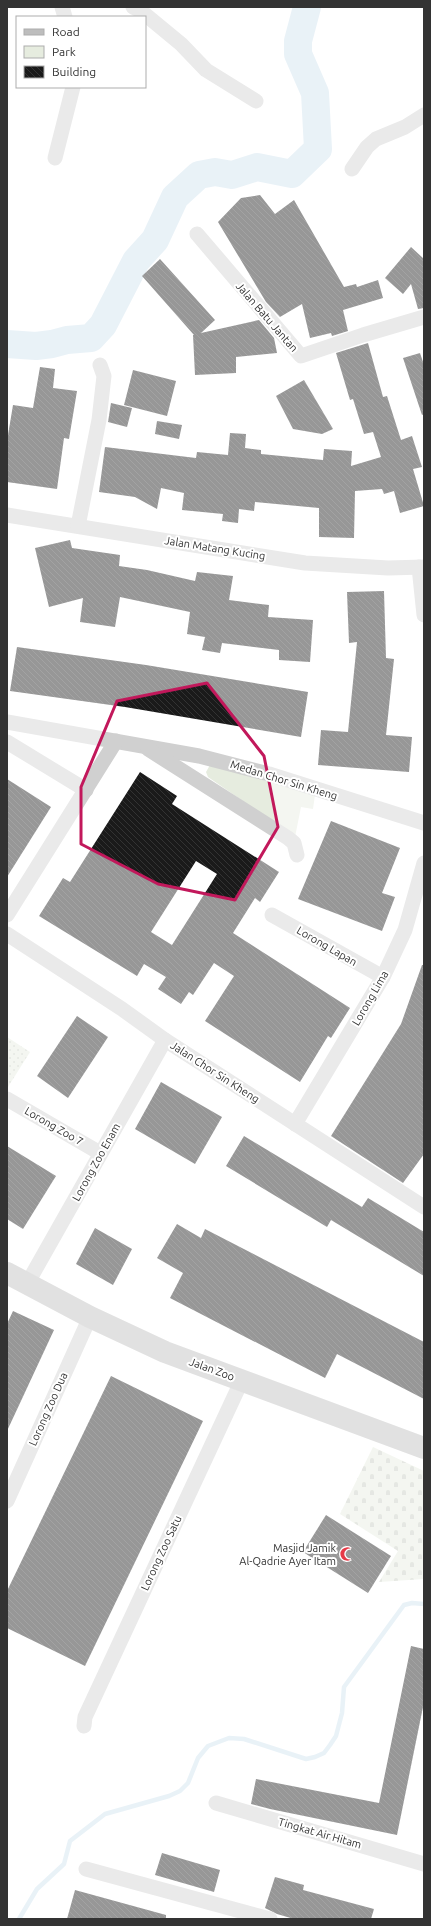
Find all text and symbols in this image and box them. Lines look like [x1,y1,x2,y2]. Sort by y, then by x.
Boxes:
legend [16,16,146,88]
text: Road [52,25,80,38]
text: Park [52,45,76,58]
text: Building [52,65,96,78]
street label: Jalan Batu Jantan [234,280,300,354]
street label: Jalan Matang Kucing [164,534,266,562]
street label: Medan Chor Sin Kheng [229,758,339,802]
street label: Lorong Lapan [295,924,359,968]
street label: Lorong Lima [350,969,390,1027]
street label: Jalan Chor Sin Kheng [168,1039,262,1105]
street label: Lorong Zoo 7 [23,1104,85,1148]
street label: Lorong Zoo Enam [70,1121,122,1203]
street label: Jalan Zoo [188,1355,236,1383]
street label: Lorong Zoo Dua [26,1370,70,1448]
street label: Lorong Zoo Satu [138,1514,184,1592]
place label: Masjid Jamik Al-Qadrie Ayer Itam [239,1542,336,1567]
mosque icon: Masjid Jamik Al-Qadrie Ayer Itam [339,1546,355,1562]
street label: Tingkat Air Hitam [277,1815,363,1851]

